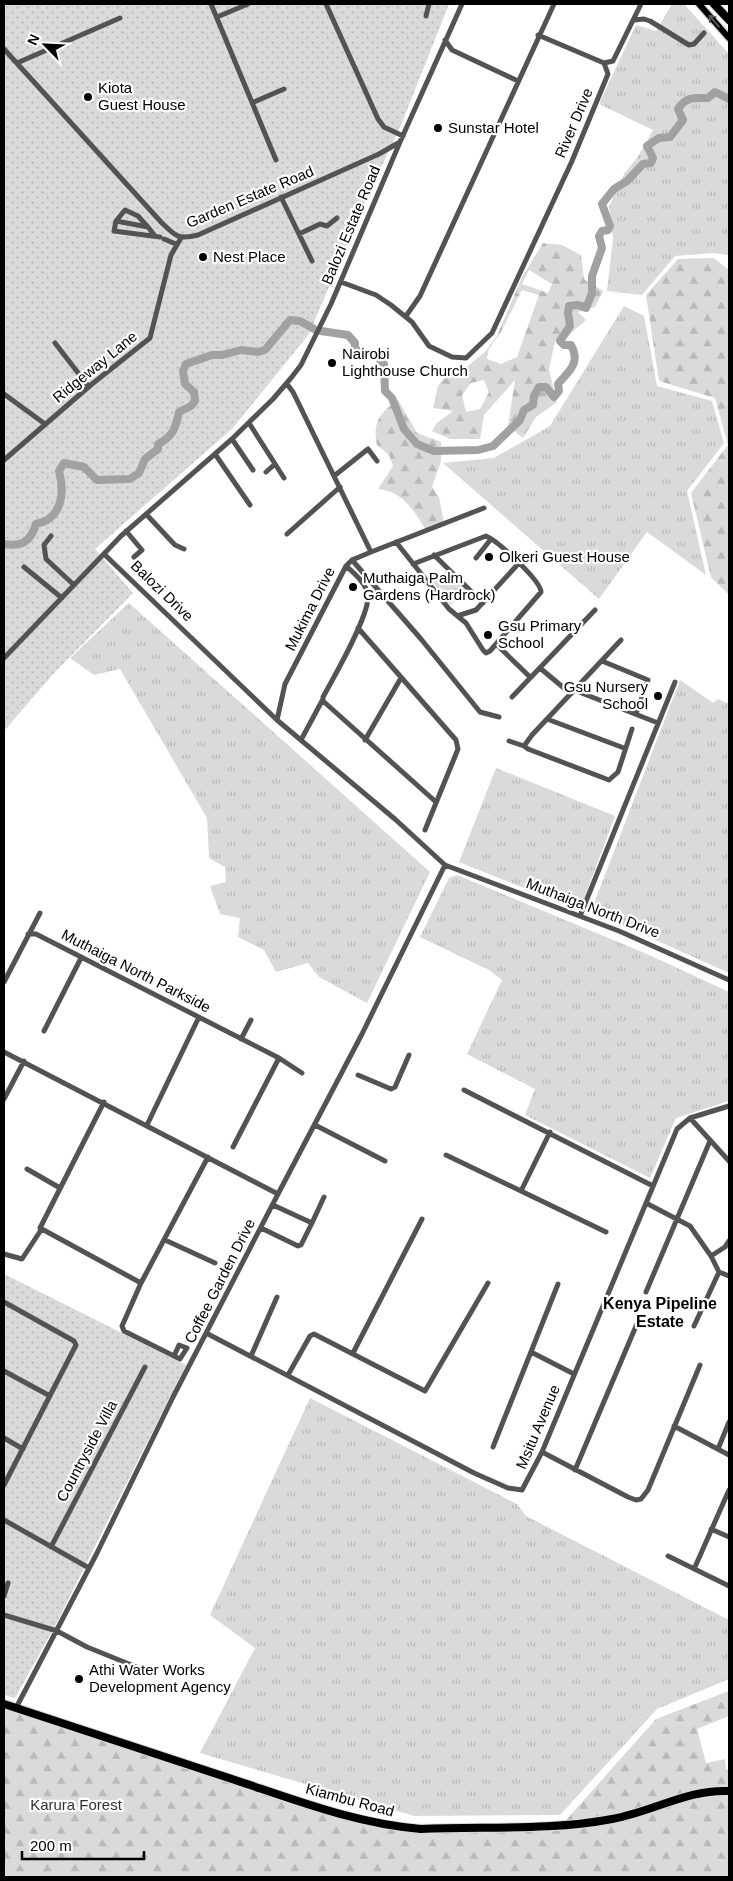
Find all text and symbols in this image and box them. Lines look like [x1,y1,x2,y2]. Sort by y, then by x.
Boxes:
one-way arrow [708,15,720,28]
north arrow [20,20,70,70]
text: N [24,32,42,48]
place label: Kiota Guest House [98,79,186,113]
street label: River Drive [551,85,596,160]
marker: Kiota Guest House [82,91,94,103]
place label: Sunstar Hotel [448,119,539,136]
marker: Sunstar Hotel [432,122,444,134]
street label: Garden Estate Road [184,162,316,231]
street label: Balozi Estate Road [318,163,383,287]
place label: Nest Place [213,248,286,265]
marker: Nest Place [197,251,209,263]
street label: Ridgeway Lane [49,327,140,406]
place label: Nairobi Lighthouse Church [342,345,468,379]
marker: Nairobi Lighthouse Church [326,357,338,369]
place label: Olkeri Guest House [499,548,630,565]
marker: Olkeri Guest House [483,551,495,563]
street label: Balozi Drive [128,557,197,625]
street label: Mukima Drive [281,564,338,653]
place label: Muthaiga Palm Gardens (Hardrock) [363,569,496,603]
marker: Muthaiga Palm Gardens (Hardrock) [347,581,359,593]
place label: Gsu Primary School [498,617,582,651]
marker: Gsu Primary School [482,629,494,641]
place label: Gsu Nursery School [564,678,648,712]
marker: Gsu Nursery School [652,690,664,702]
street label: Muthaiga North Drive [524,874,662,941]
street label: Muthaiga North Parkside [59,926,214,1016]
street label: Coffee Garden Drive [181,1216,258,1346]
district label: Kenya Pipeline Estate [603,1295,717,1330]
street label: Msitu Avenue [512,1382,563,1471]
street label: Countryside Villa [53,1397,121,1504]
place label: Athi Water Works Development Agency [89,1661,231,1695]
marker: Athi Water Works Development Agency [73,1673,85,1685]
street label: Kiambu Road [304,1780,396,1819]
park label: Karura Forest [30,1796,123,1813]
scale bar [22,1828,145,1860]
text: 200 m [30,1837,72,1854]

